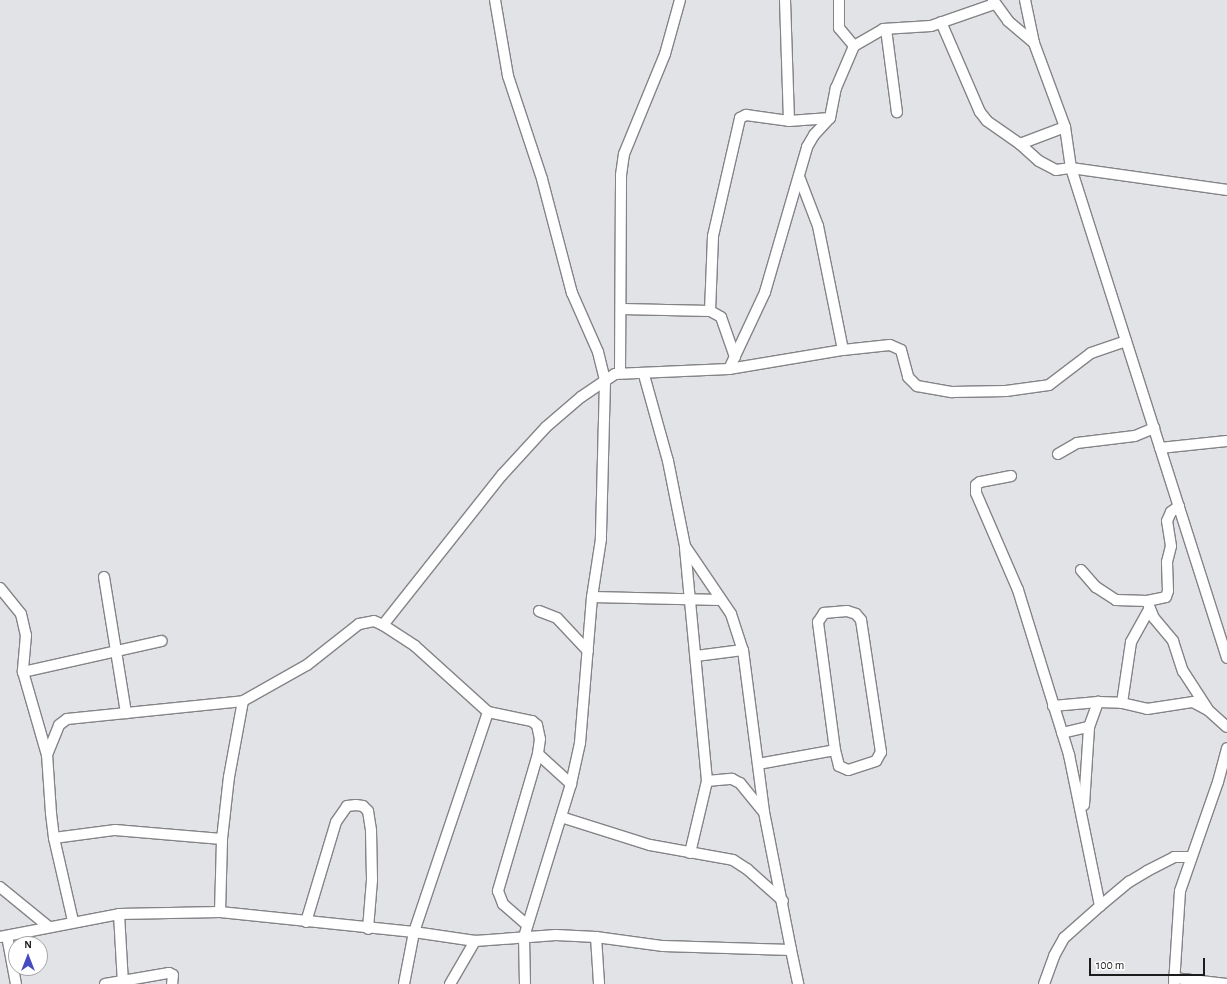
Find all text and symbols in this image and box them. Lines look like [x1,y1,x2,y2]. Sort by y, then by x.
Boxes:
north arrow [8,936,48,976]
text: N [24,939,32,950]
scale bar [1091,950,1207,976]
text: 100 m [1096,959,1124,971]

